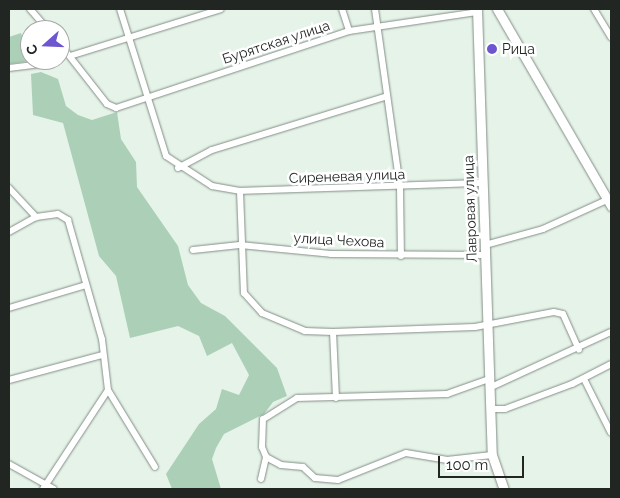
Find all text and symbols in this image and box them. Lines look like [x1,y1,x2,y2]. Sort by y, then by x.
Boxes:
street label: Бурятская улица [220,17,332,67]
north arrow [20,20,70,70]
place label: Рица [502,41,535,57]
text: С [23,43,41,57]
marker: Рица [486,43,498,55]
street label: Лавровая улица [460,155,480,263]
street label: Сиреневая улица [288,166,406,186]
street label: улица Чехова [293,229,385,251]
scale bar [440,446,526,478]
text: 100 m [446,456,488,474]

